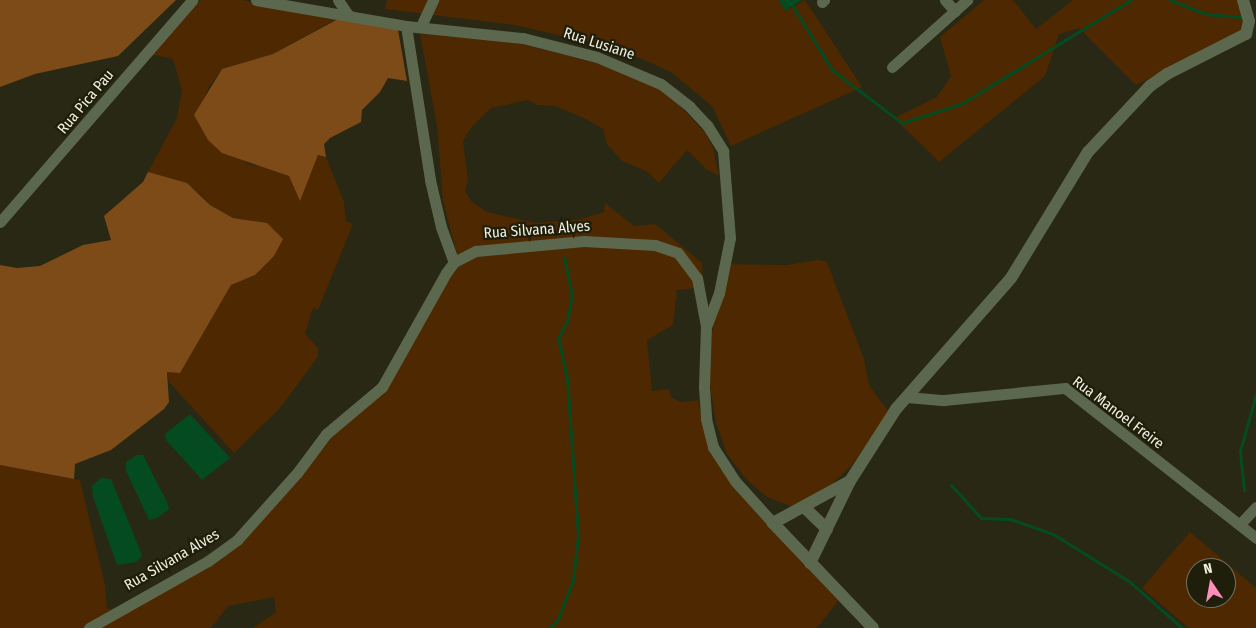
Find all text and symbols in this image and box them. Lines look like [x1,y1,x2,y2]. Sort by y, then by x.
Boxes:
street label: Rua Lusiane [561,24,637,64]
street label: Rua Pica Pau [54,66,118,138]
street label: Rua Silvana Alves [483,217,591,243]
street label: Rua Manoel Freire [1069,373,1167,453]
street label: Rua Silvana Alves [121,526,223,594]
north arrow [1186,558,1236,608]
text: N [1202,560,1214,578]

